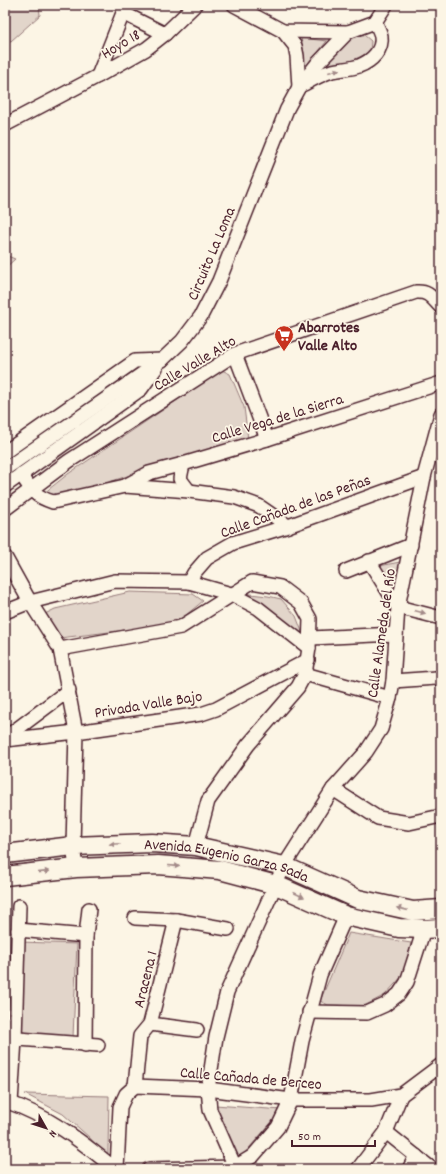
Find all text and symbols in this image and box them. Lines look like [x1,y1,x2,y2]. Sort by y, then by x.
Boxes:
street label: Hoyo 18 [97,24,145,66]
one-way arrow [329,68,341,74]
street label: Circuito La Loma [182,203,243,304]
place label: Abarrotes Valle Alto [298,317,360,358]
supermarket icon: Abarrotes Valle Alto [273,324,295,352]
street label: Calle Valle Alto [150,330,241,398]
street label: Calle Vega de la Sierra [209,388,347,450]
street label: Calle Cañada de las Peñas [217,469,375,545]
street label: Calle Alameda del Río [362,567,403,699]
one-way arrow [414,609,426,615]
street label: Privada Valle Bajo [93,686,204,725]
street label: Avenida Eugenio Garza Sada [143,834,313,890]
one-way arrow [108,841,121,847]
one-way arrow [167,863,180,870]
one-way arrow [38,868,50,875]
one-way arrow [294,892,305,898]
one-way arrow [396,905,409,911]
street label: Aracena 1 [128,949,165,1010]
street label: Calle Cañada de Berceo [179,1062,323,1097]
north arrow [26,1108,66,1148]
scale bar [292,1122,375,1148]
text: N [44,1126,60,1141]
text: 50 m [298,1129,321,1146]

